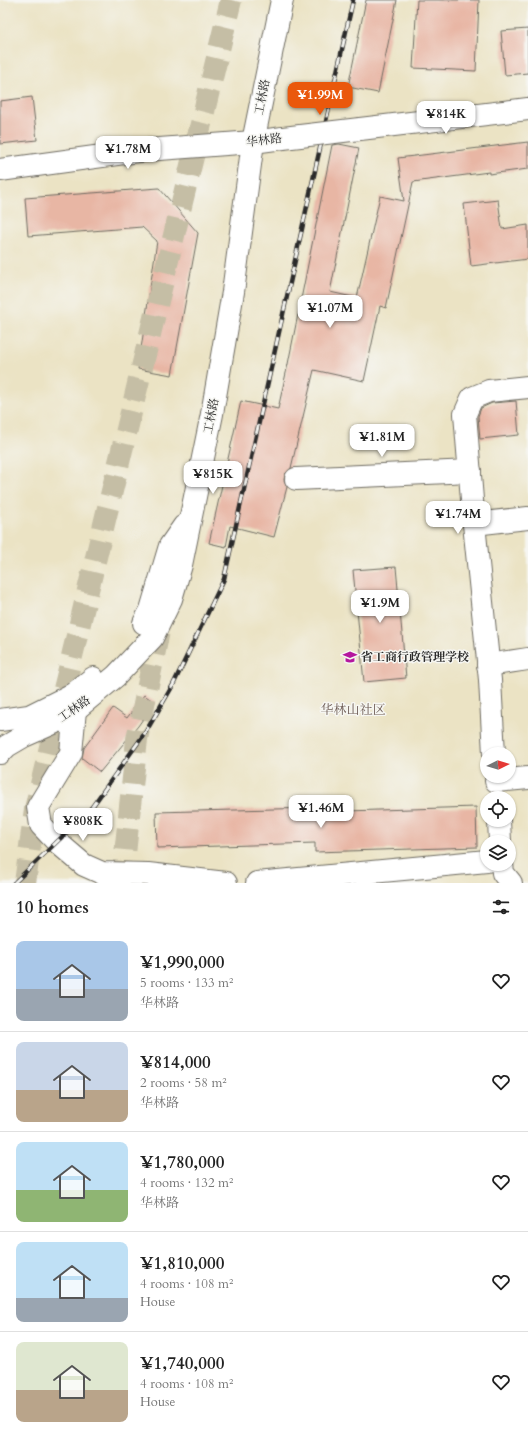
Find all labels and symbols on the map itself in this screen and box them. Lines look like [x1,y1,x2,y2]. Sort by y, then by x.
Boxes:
street label: 工林路 [251,78,273,116]
pin: ¥1.99M [287,82,353,116]
pin: ¥814K [418,101,474,135]
street label: 华林路 [245,130,283,150]
pin: ¥1.78M [95,136,161,170]
pin: ¥1.07M [297,295,363,329]
street label: 工林路 [200,397,222,435]
pin: ¥1.81M [349,424,415,458]
pin: ¥815K [185,461,241,495]
pin: ¥1.74M [425,501,491,535]
pin: ¥1.9M [352,590,408,624]
school or university icon: 省工商行政管理学校 [342,649,358,665]
place label: 省工商行政管理学校 [361,649,469,665]
street label: 工林路 [55,692,93,726]
district label: 华林山社区 [320,701,386,719]
north arrow [480,747,516,783]
pin: ¥1.46M [288,795,354,829]
pin: ¥808K [55,808,111,842]

